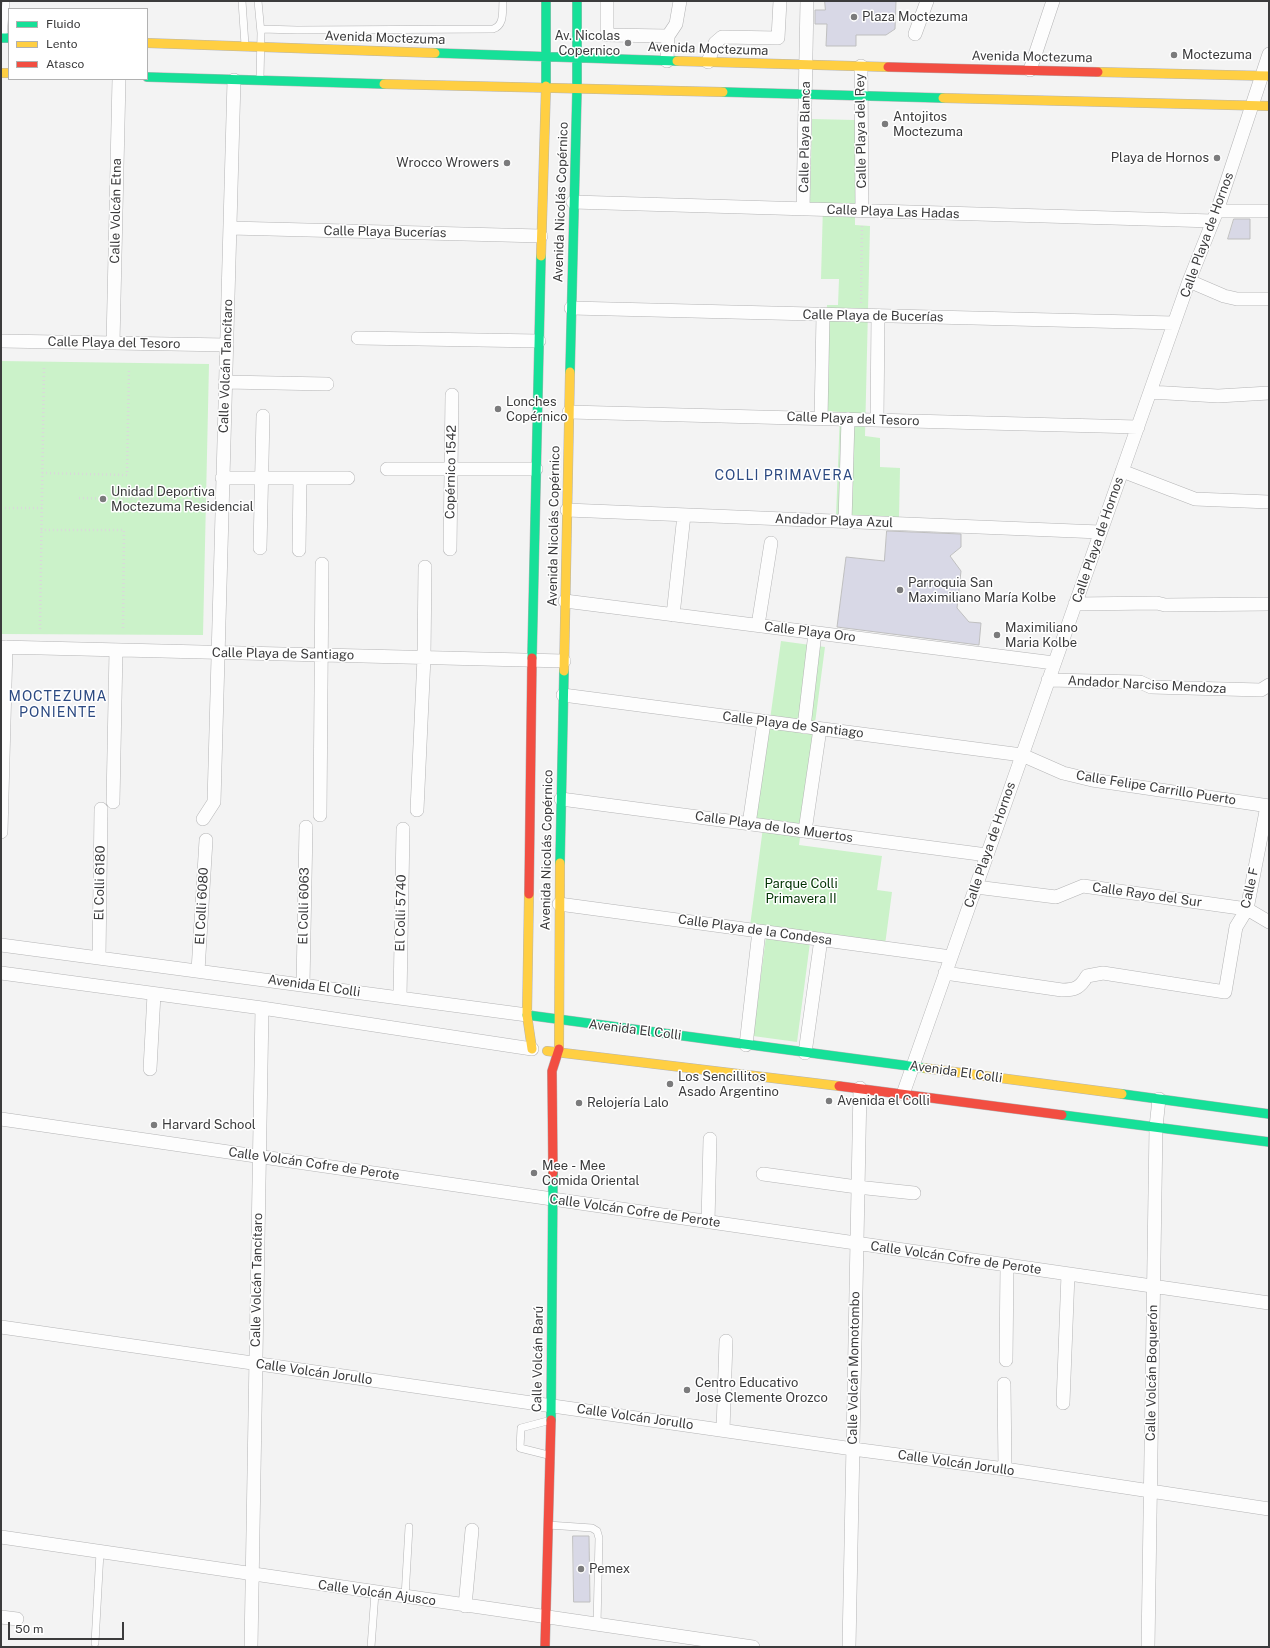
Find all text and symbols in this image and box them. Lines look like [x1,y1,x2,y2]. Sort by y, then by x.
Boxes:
legend [8,8,148,80]
place label: Plaza Moctezuma [862,9,968,25]
marker: Plaza Moctezuma [849,12,859,22]
text: Fluido [46,17,81,31]
street label: Avenida Moctezuma [324,28,446,48]
place label: Av. Nicolas Copernico [555,28,620,59]
text: Lento [46,37,77,51]
marker: Av. Nicolas Copernico [623,38,633,48]
street label: Avenida Moctezuma [647,39,769,59]
place label: Moctezuma [1182,47,1252,63]
street label: Avenida Moctezuma [971,48,1093,66]
marker: Moctezuma [1169,50,1179,60]
text: Atasco [46,57,84,71]
street label: Calle Playa del Rey [852,73,870,189]
street label: Calle Playa Blanca [796,81,814,193]
place label: Antojitos Moctezuma [893,109,963,140]
marker: Antojitos Moctezuma [880,119,890,129]
street label: Avenida Nicolás Copérnico [550,121,572,283]
place label: Playa de Hornos [1111,150,1209,166]
marker: Playa de Hornos [1212,153,1222,163]
place label: Wrocco Wrowers [396,155,499,171]
street label: Calle Volcán Etna [107,158,125,264]
marker: Wrocco Wrowers [502,158,512,168]
street label: Calle Playa de Hornos [1177,170,1237,300]
street label: Calle Playa Las Hadas [826,202,960,222]
street label: Calle Playa Bucerías [323,223,447,241]
street label: Calle Volcán Tancítaro [216,299,236,433]
street label: Calle Playa de Bucerías [802,307,944,325]
street label: Calle Playa del Tesoro [47,334,181,352]
place label: Lonches Copérnico [506,394,568,425]
marker: Lonches Copérnico [493,404,503,414]
street label: Calle Playa del Tesoro [786,409,920,429]
street label: Copérnico 1542 [442,425,460,519]
street label: Avenida Nicolás Copérnico [545,446,563,606]
district label: COLLI PRIMAVERA [714,468,854,484]
street label: Calle Playa de Hornos [1069,475,1127,605]
place label: Unidad Deportiva Moctezuma Residencial [111,484,254,515]
marker: Unidad Deportiva Moctezuma Residencial [98,494,108,504]
street label: Andador Playa Azul [775,511,893,531]
place label: Parroquia San Maximiliano María Kolbe [908,575,1056,606]
marker: Parroquia San Maximiliano María Kolbe [895,585,905,595]
street label: Calle Playa Oro [763,619,857,645]
place label: Maximiliano Maria Kolbe [1005,620,1078,651]
marker: Maximiliano Maria Kolbe [992,630,1002,640]
street label: Calle Playa de Santiago [212,645,354,663]
street label: Andador Narciso Mendoza [1067,673,1227,697]
district label: MOCTEZUMA PONIENTE [8,689,108,722]
street label: Calle Playa de Santiago [721,709,865,741]
street label: Calle Felipe Carrillo Puerto [1075,768,1237,808]
street label: Avenida Nicolás Copérnico [538,770,556,930]
street label: Calle Playa de Hornos [961,780,1019,910]
street label: Calle Playa de los Muertos [694,808,854,846]
street label: El Colli 6180 [92,845,108,921]
street label: Calle F [1238,866,1262,910]
street label: El Colli 6080 [192,867,212,945]
street label: El Colli 6063 [296,867,312,945]
street label: El Colli 5740 [393,874,409,952]
park label: Parque Colli Primavera II [764,876,838,907]
street label: Calle Rayo del Sur [1091,880,1203,910]
street label: Calle Playa de la Condesa [677,911,833,949]
street label: Avenida El Colli [267,972,361,1000]
street label: Avenida El Colli [588,1017,682,1043]
street label: Avenida El Colli [909,1058,1003,1086]
place label: Los Sencillitos Asado Argentino [678,1069,779,1100]
marker: Los Sencillitos Asado Argentino [665,1079,675,1089]
place label: Avenida el Colli [837,1093,930,1109]
place label: Relojería Lalo [587,1095,669,1111]
marker: Avenida el Colli [824,1096,834,1106]
marker: Relojería Lalo [574,1098,584,1108]
place label: Harvard School [162,1117,256,1133]
marker: Harvard School [149,1120,159,1130]
street label: Calle Volcán Cofre de Perote [227,1144,401,1184]
place label: Mee - Mee Comida Oriental [542,1158,639,1189]
marker: Mee - Mee Comida Oriental [529,1168,539,1178]
street label: Calle Volcán Cofre de Perote [548,1191,722,1231]
street label: Calle Volcán Tancítaro [248,1213,266,1347]
street label: Calle Volcán Cofre de Perote [869,1238,1043,1278]
street label: Calle Volcán Momotombo [845,1291,863,1445]
street label: Calle Volcán Boquerón [1143,1305,1161,1441]
street label: Calle Volcán Barú [529,1306,547,1412]
street label: Calle Volcán Jorullo [255,1356,373,1388]
place label: Centro Educativo Jose Clemente Orozco [695,1375,828,1406]
marker: Centro Educativo Jose Clemente Orozco [682,1385,692,1395]
street label: Calle Volcán Jorullo [576,1401,694,1433]
street label: Calle Volcán Jorullo [897,1447,1015,1479]
place label: Pemex [589,1561,630,1577]
marker: Pemex [576,1564,586,1574]
street label: Calle Volcán Ajusco [317,1577,437,1609]
scale bar [10,1614,126,1640]
text: 50 m [15,1622,43,1636]

